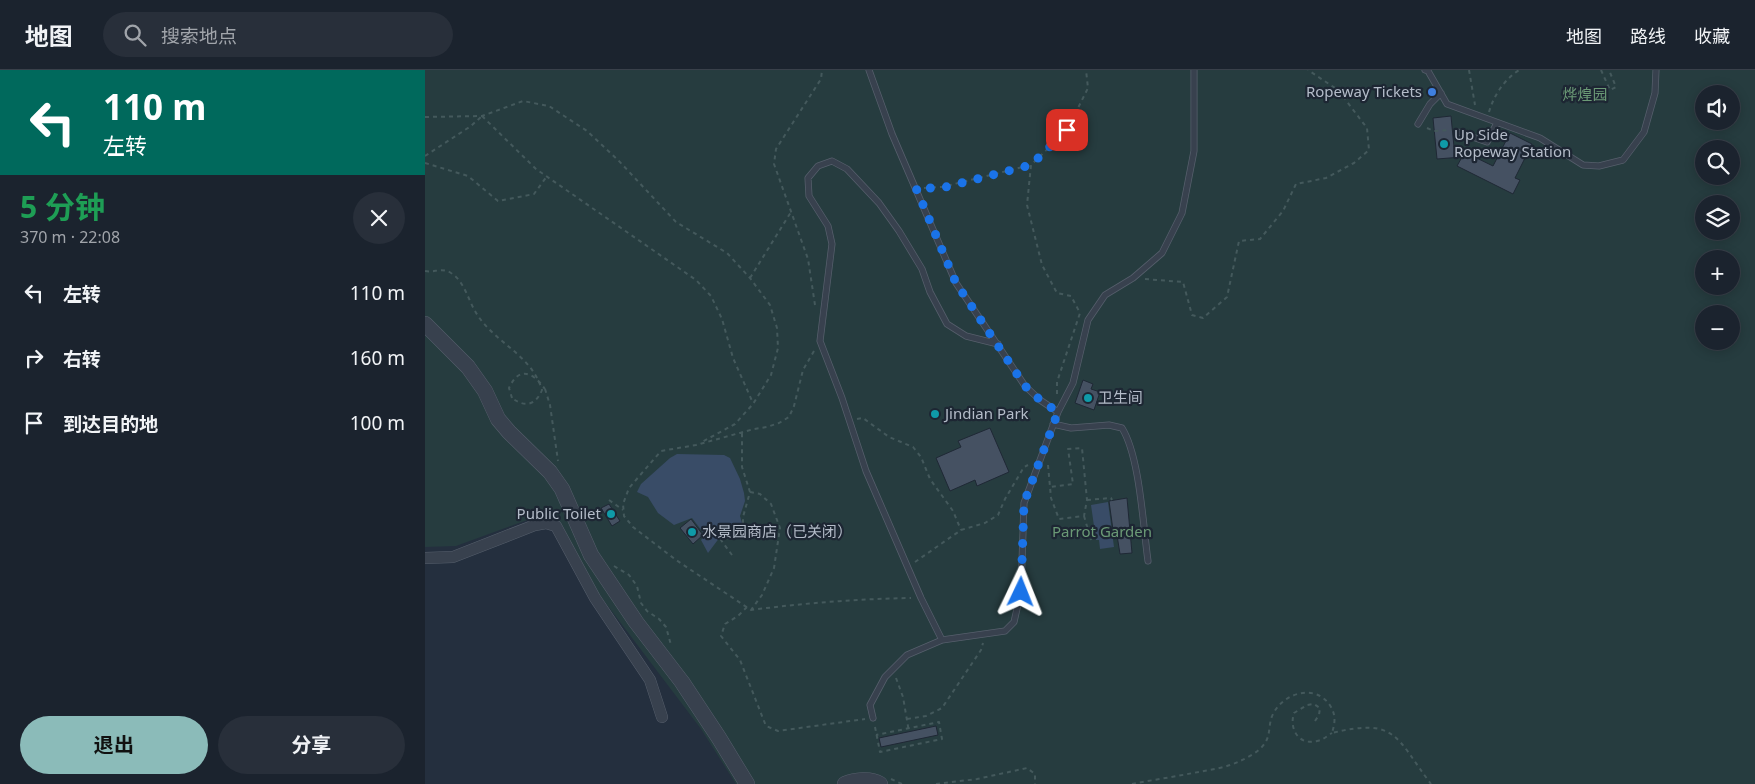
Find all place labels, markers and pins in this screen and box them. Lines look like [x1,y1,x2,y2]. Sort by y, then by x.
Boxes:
place label: Ropeway Tickets [1306,81,1422,101]
marker: Ropeway Tickets [1426,86,1438,98]
pin [1046,109,1088,151]
place label: Up Side Ropeway Station [1454,124,1571,161]
marker: Up Side Ropeway Station [1438,138,1450,150]
place label: 卫生间 [1098,387,1143,407]
marker: 卫生间 [1082,392,1094,404]
place label: Jindian Park [943,403,1029,423]
marker: Jindian Park [929,408,941,420]
place label: Public Toilet [517,503,602,523]
marker: Public Toilet [605,508,617,520]
place label: 水景园商店（已关闭） [702,521,852,541]
marker: 水景园商店（已关闭） [686,526,698,538]

